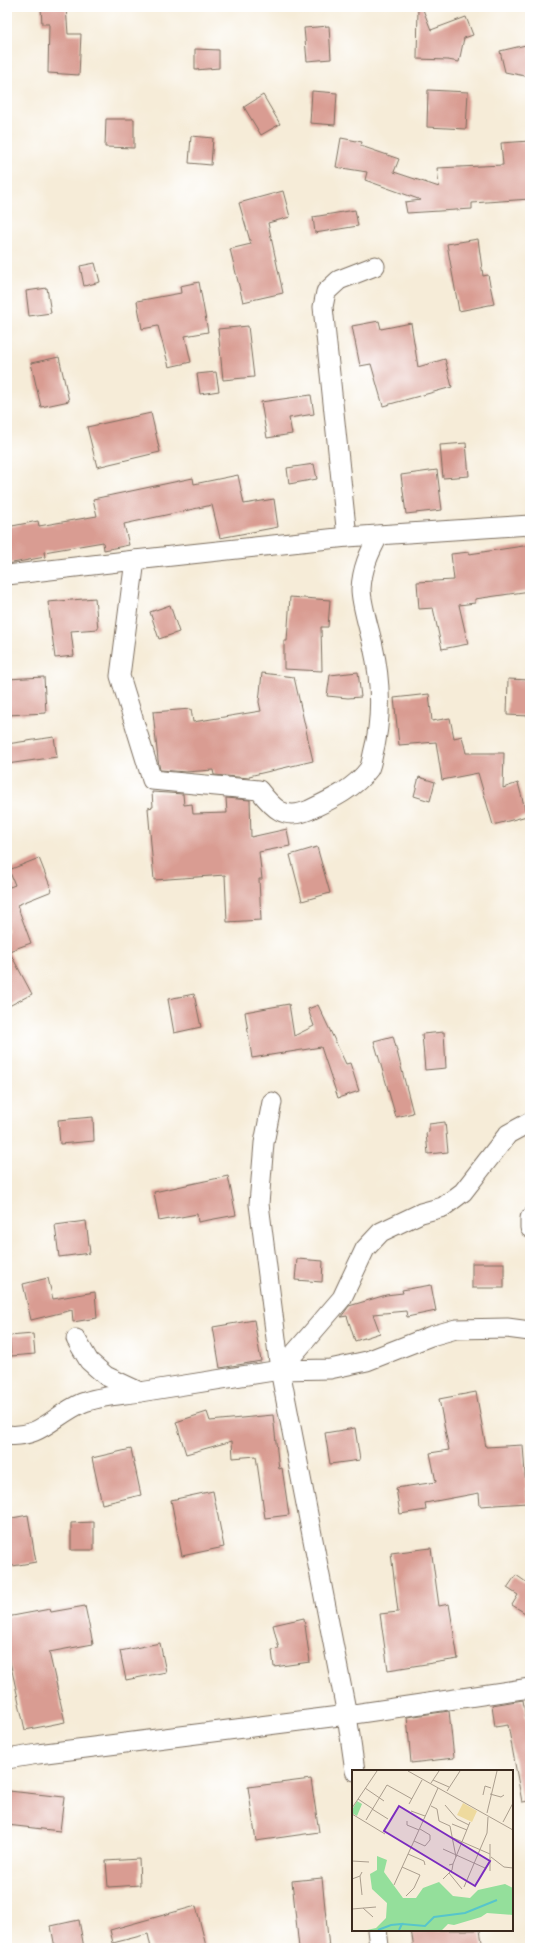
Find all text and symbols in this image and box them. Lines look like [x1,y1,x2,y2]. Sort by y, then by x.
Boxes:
inset map [352,1770,513,1931]

